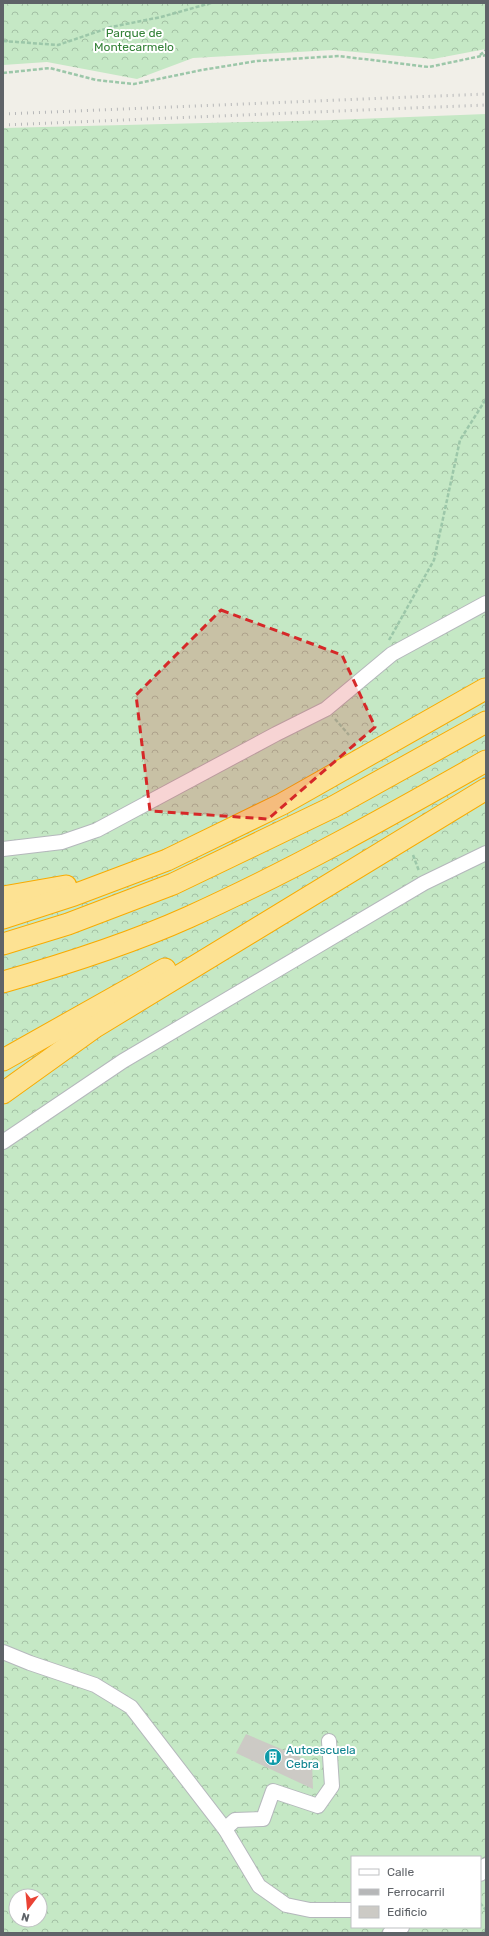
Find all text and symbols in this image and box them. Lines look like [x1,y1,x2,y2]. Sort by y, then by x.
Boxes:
park label: Parque de Montecarmelo [94,26,174,54]
place label: Autoescuela Cebra [286,1743,356,1771]
building icon: Autoescuela Cebra [263,1747,283,1767]
legend [351,1856,481,1928]
text: Calle [387,1865,414,1879]
text: Ferrocarril [387,1885,445,1899]
north arrow [8,1888,48,1928]
text: Edificio [387,1905,427,1919]
text: N [20,1910,31,1924]

